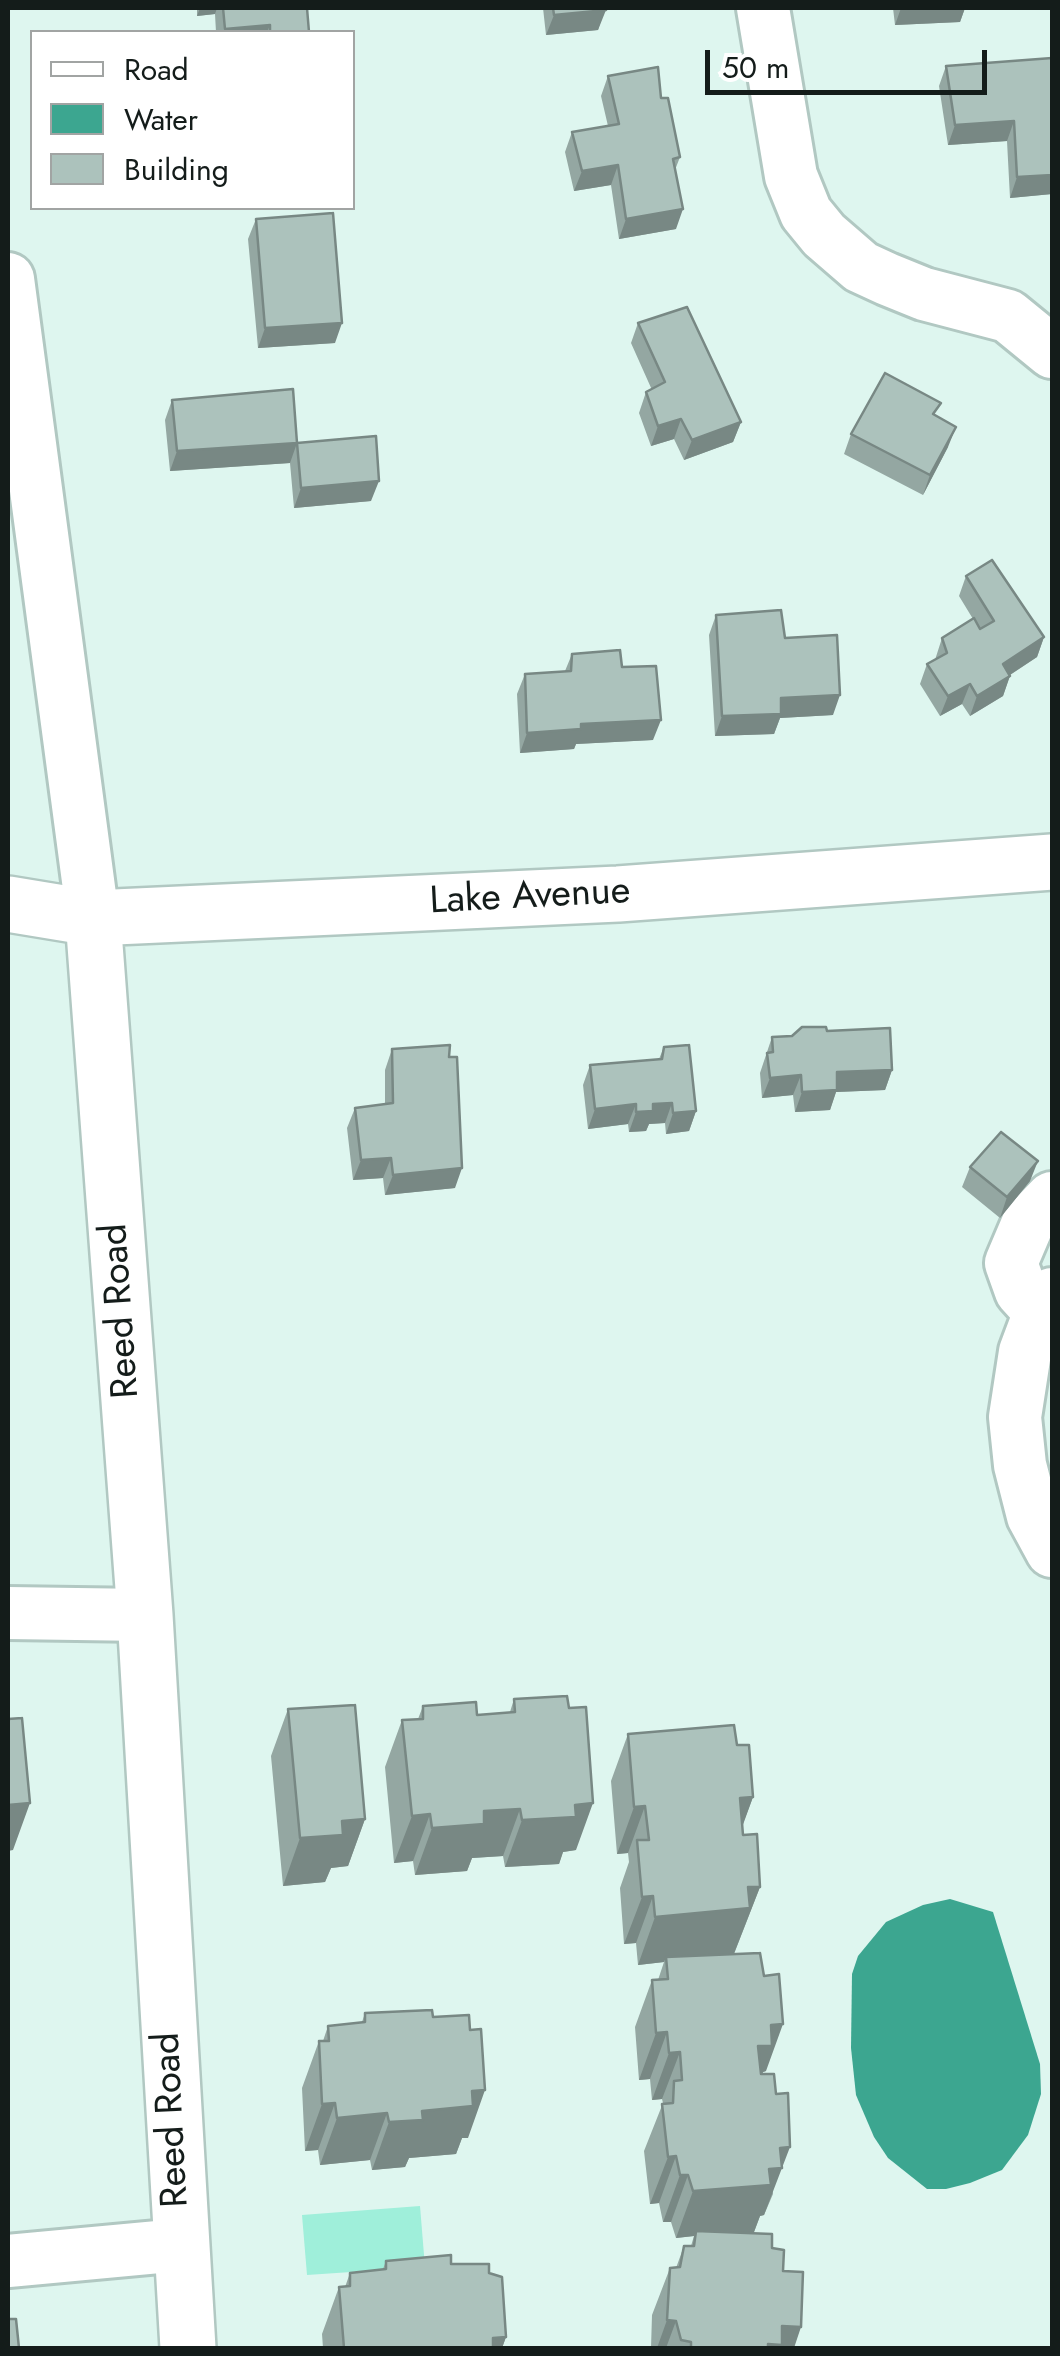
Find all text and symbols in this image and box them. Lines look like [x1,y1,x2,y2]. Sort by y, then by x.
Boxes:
legend [30,30,355,210]
scale bar [710,30,992,92]
text: 50 m [722,46,789,89]
text: Road [124,48,189,91]
text: Water [124,98,198,141]
text: Building [124,148,229,191]
street label: Lake Avenue [429,870,631,926]
street label: Reed Road [93,1222,151,1400]
street label: Reed Road [146,2031,200,2209]

